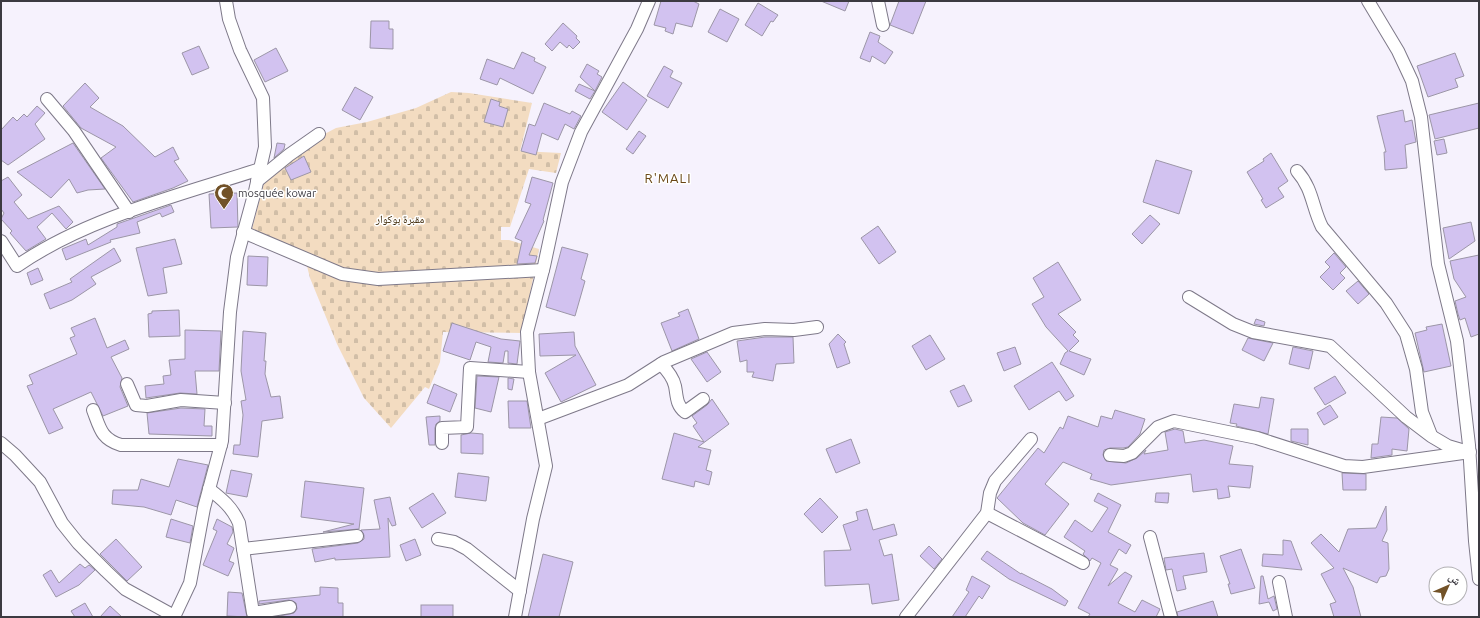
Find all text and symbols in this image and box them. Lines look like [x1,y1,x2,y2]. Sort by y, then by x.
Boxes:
district label: R'MALI [645,171,691,185]
mosque icon: mosquée kowar [213,182,235,210]
place label: mosquée kowar [238,187,317,199]
park label: مقبرة بوكوار [375,213,424,225]
north arrow [1428,566,1468,606]
text: ش [1445,571,1464,589]

